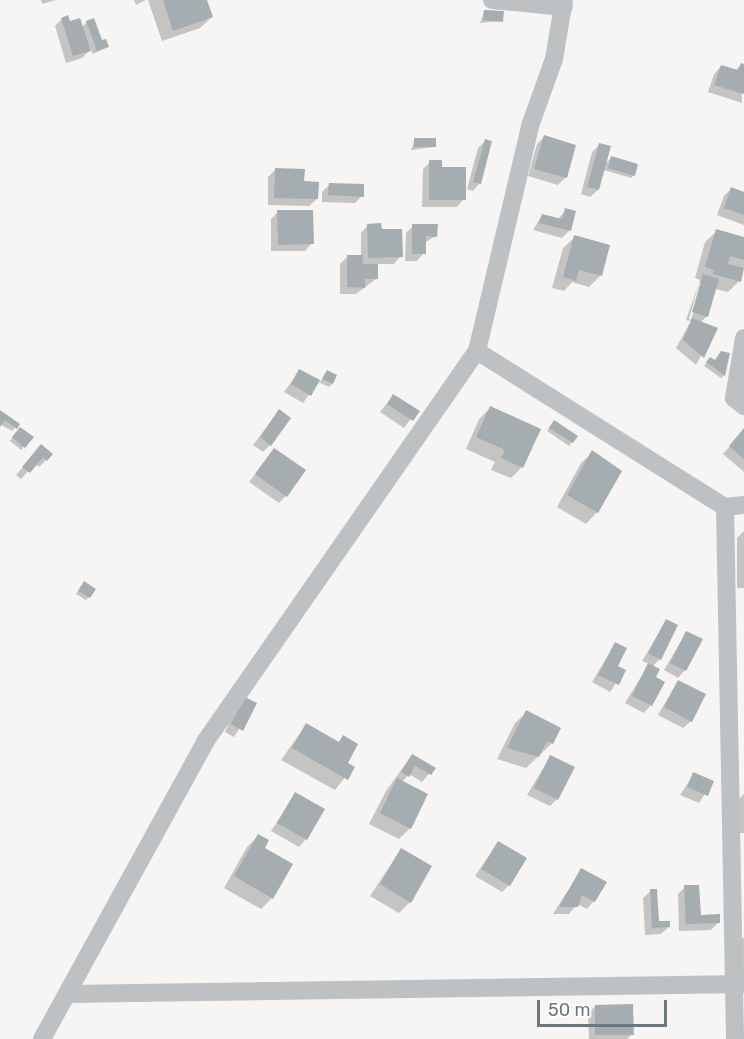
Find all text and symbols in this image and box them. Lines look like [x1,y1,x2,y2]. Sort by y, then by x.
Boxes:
scale bar [540,988,670,1026]
text: 50 m [548,999,591,1021]

